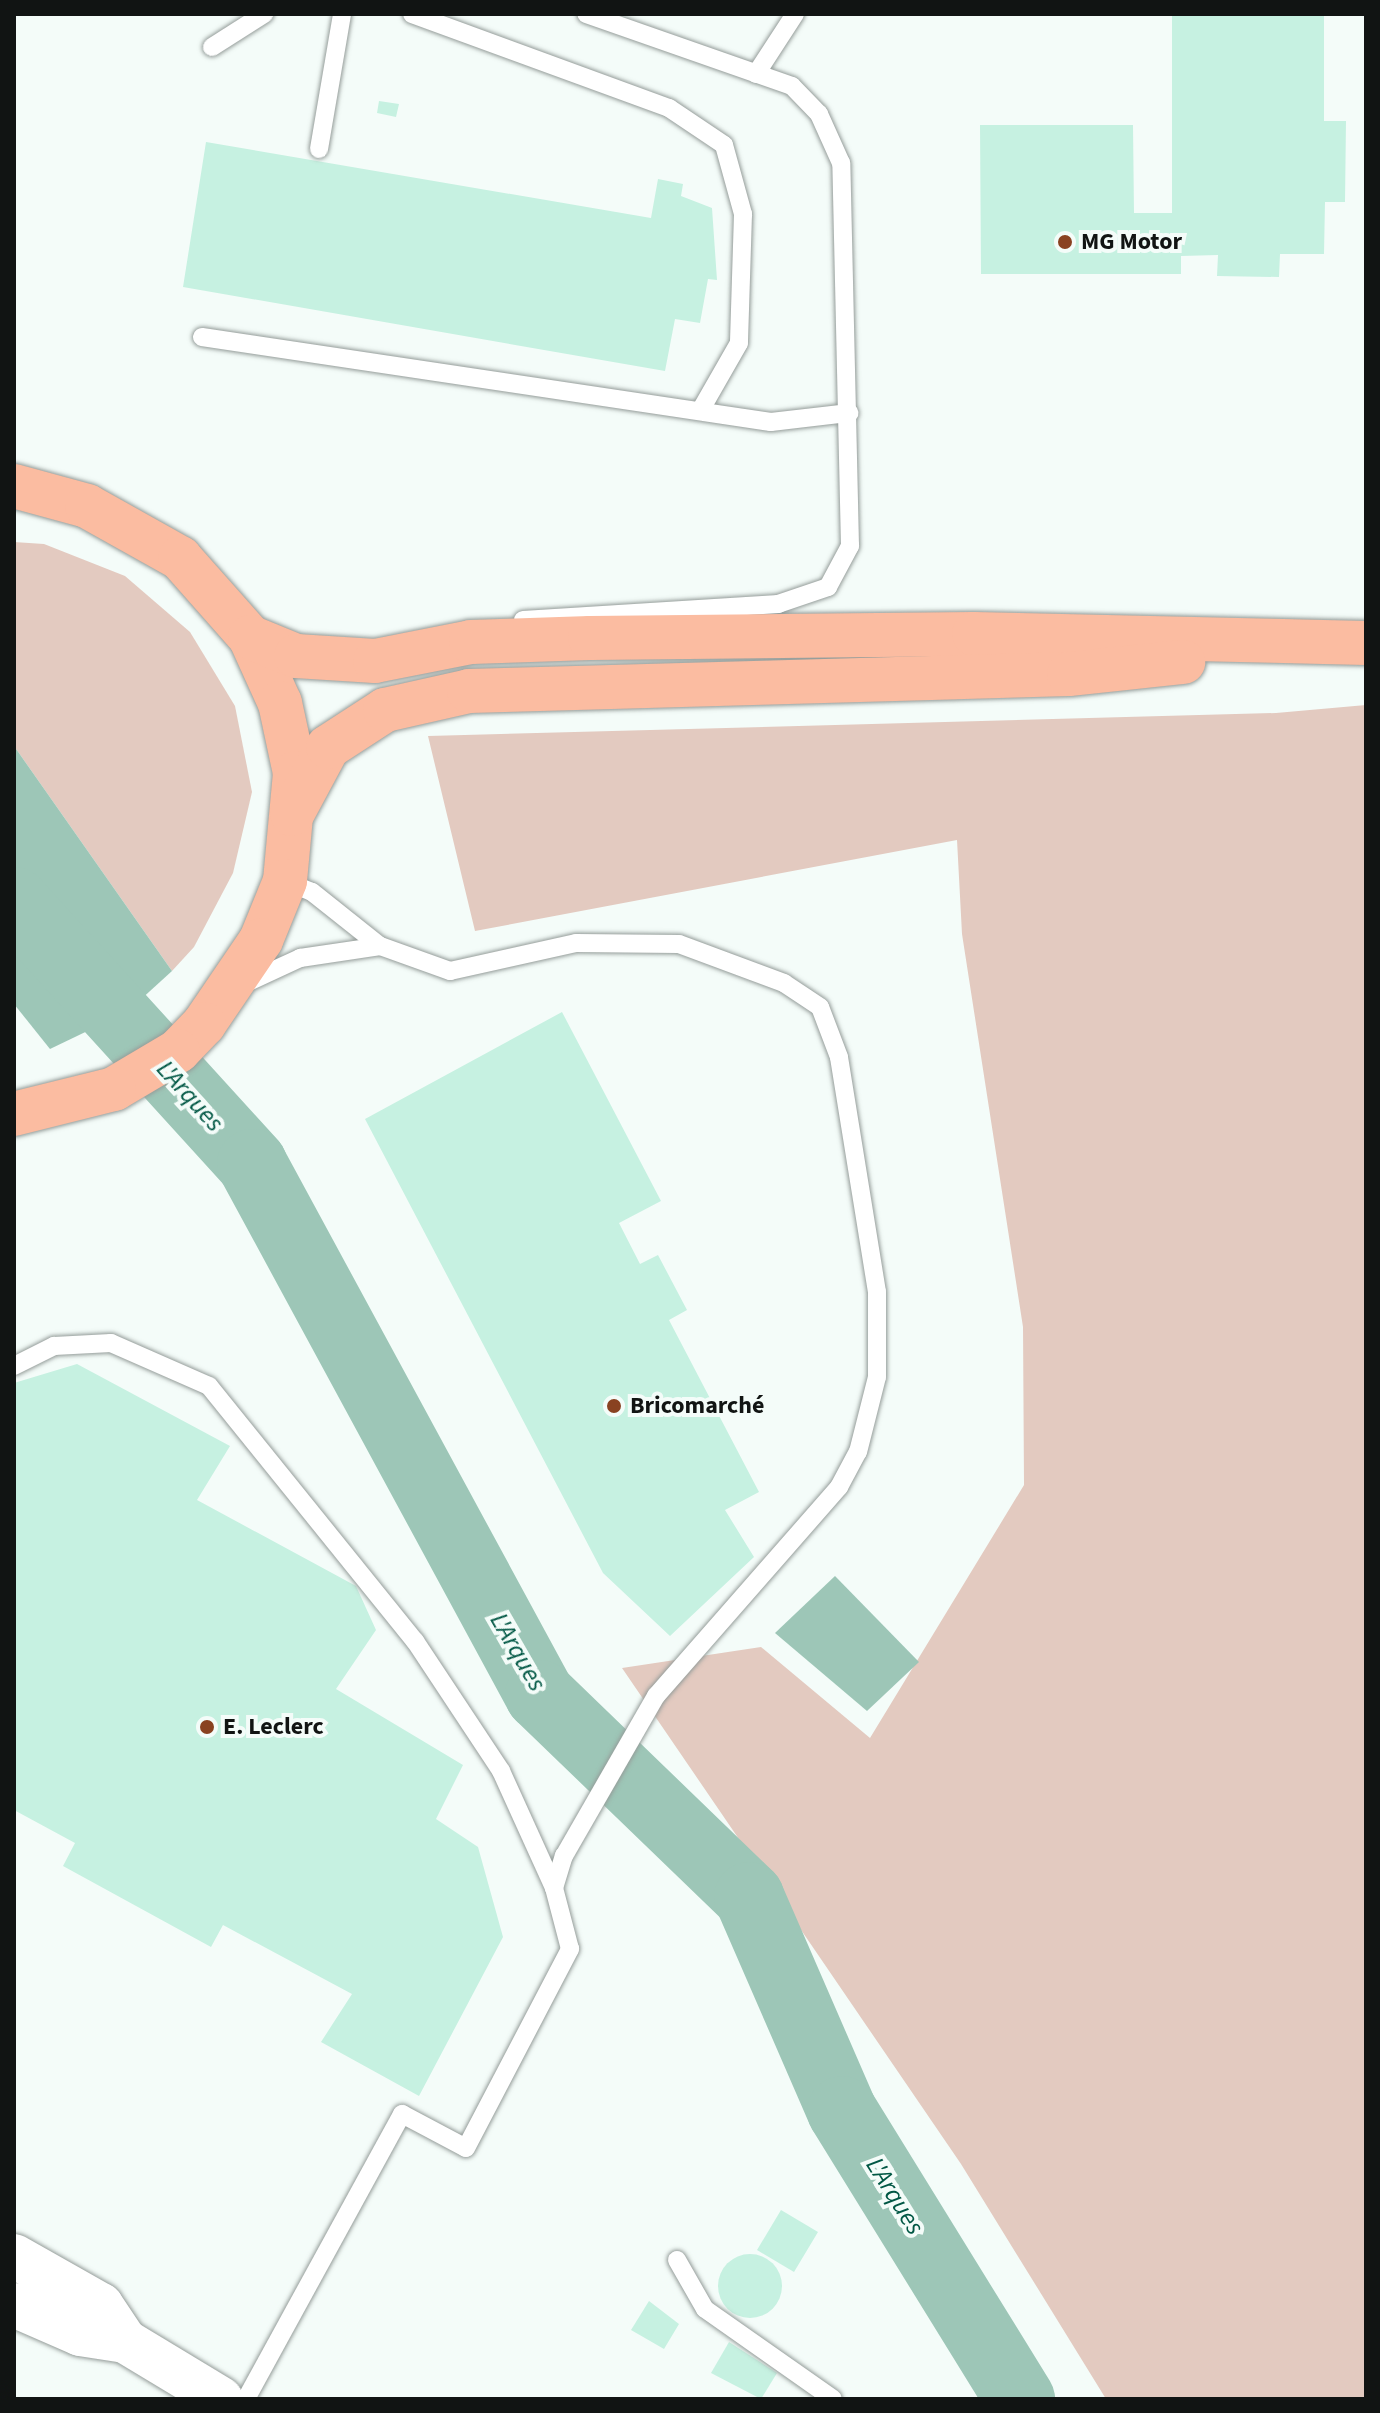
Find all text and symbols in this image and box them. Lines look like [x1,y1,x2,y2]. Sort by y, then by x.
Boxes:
place label: MG Motor [1081,228,1182,256]
marker: MG Motor [1056,233,1074,251]
water label: L'Arques [150,1054,230,1138]
place label: Bricomarché [630,1392,764,1420]
marker: Bricomarché [605,1397,623,1415]
water label: L'Arques [483,1607,553,1697]
place label: E. Leclerc [223,1713,324,1741]
marker: E. Leclerc [198,1718,216,1736]
water label: L'Arques [859,2152,931,2240]

